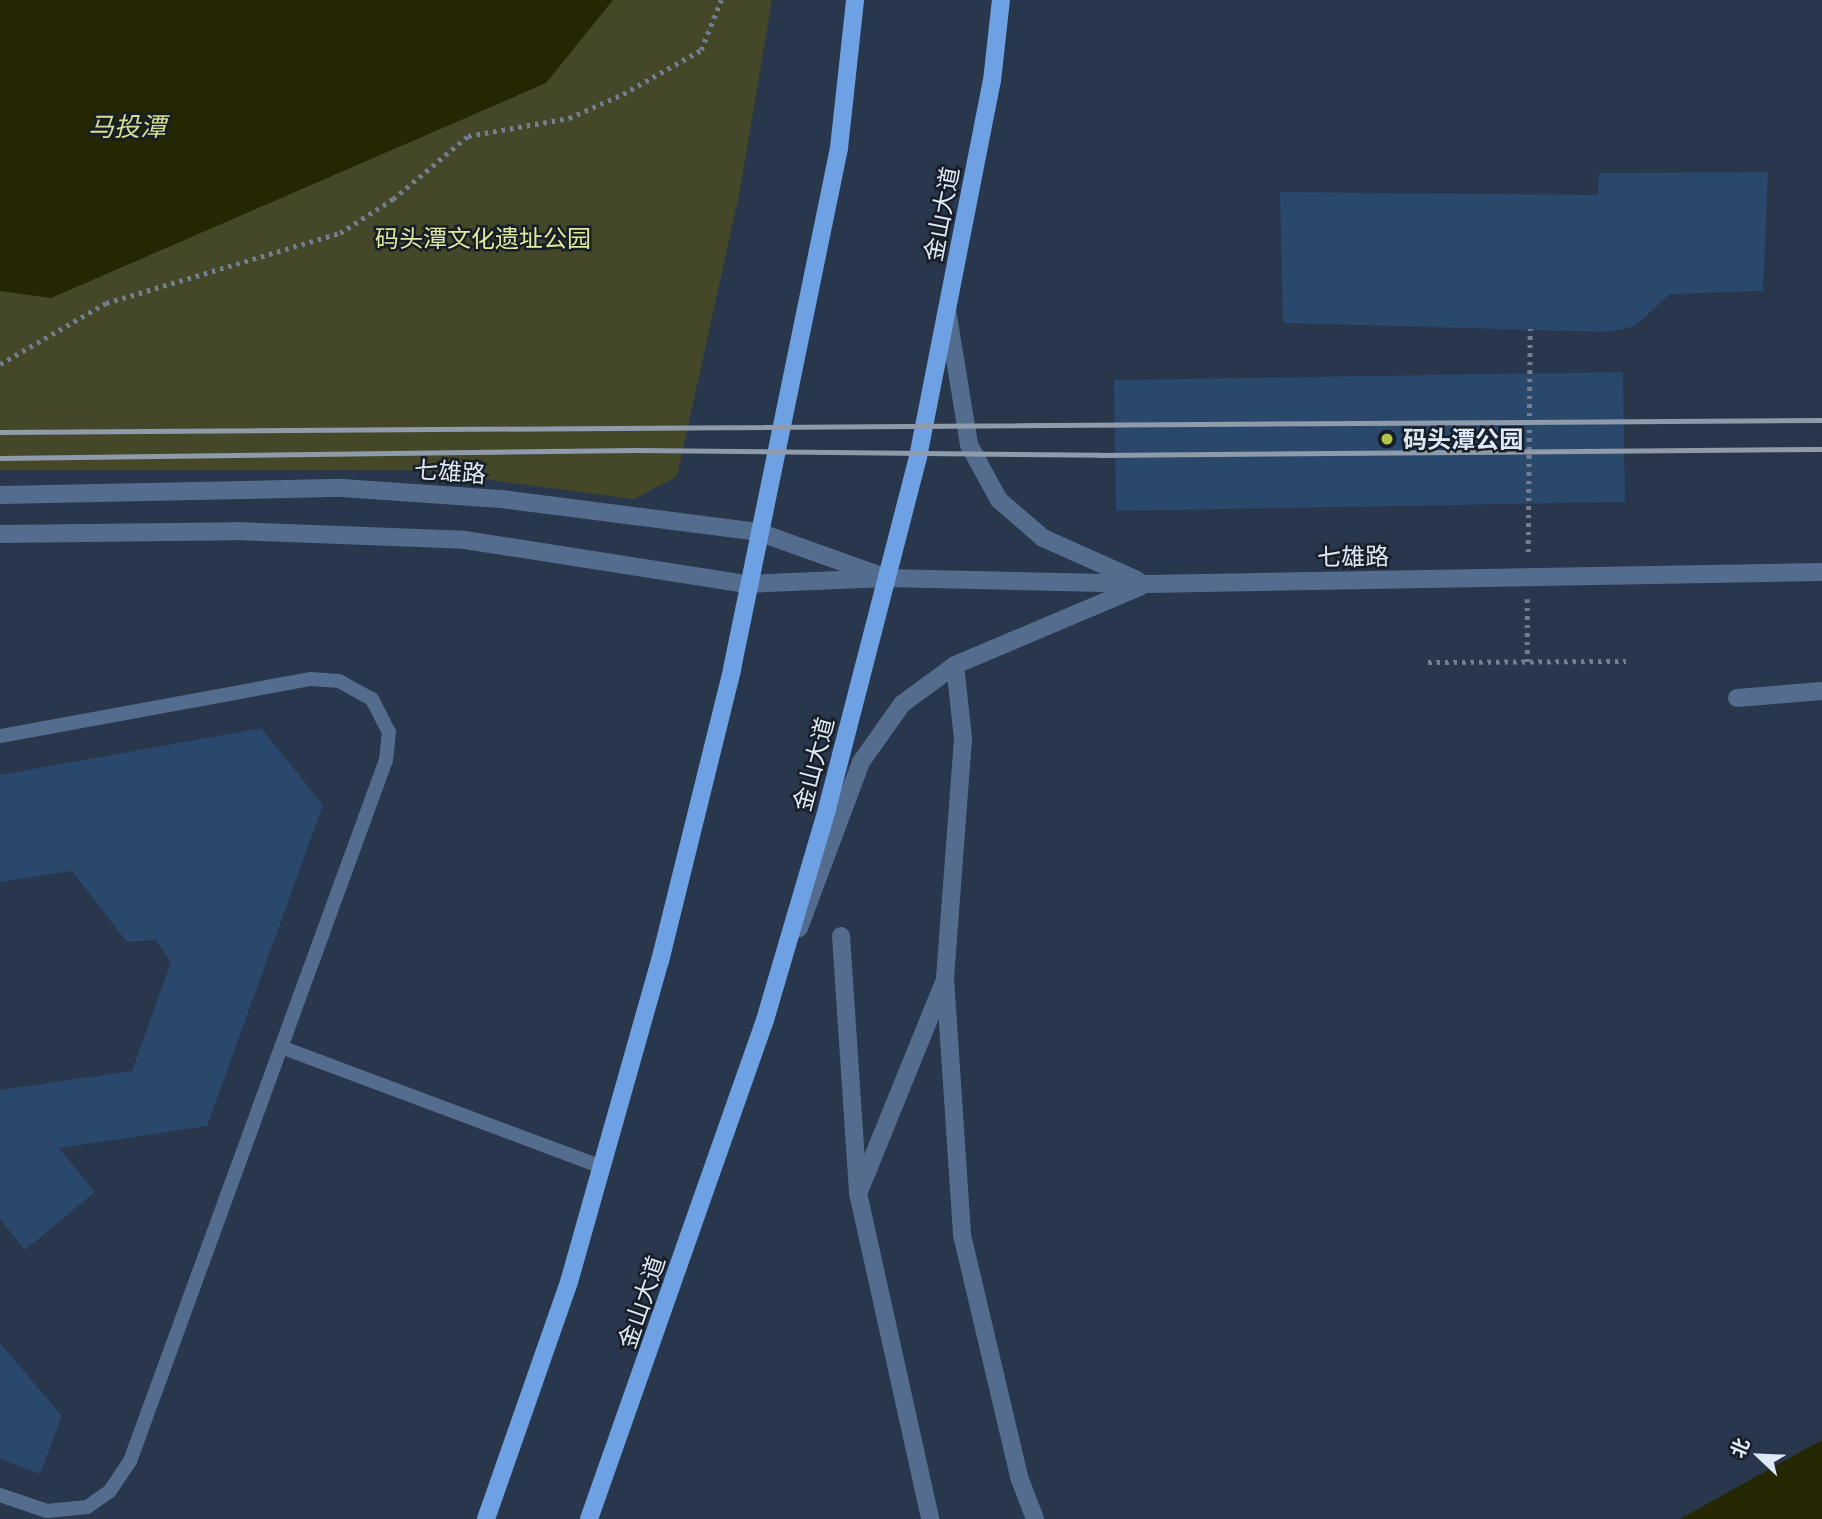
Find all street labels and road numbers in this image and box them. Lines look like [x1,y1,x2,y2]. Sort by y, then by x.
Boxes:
street label: 金山大道 [918,164,964,264]
street label: 七雄路 [413,454,487,488]
street label: 七雄路 [1317,541,1389,571]
street label: 金山大道 [787,714,839,814]
street label: 金山大道 [612,1252,670,1352]

